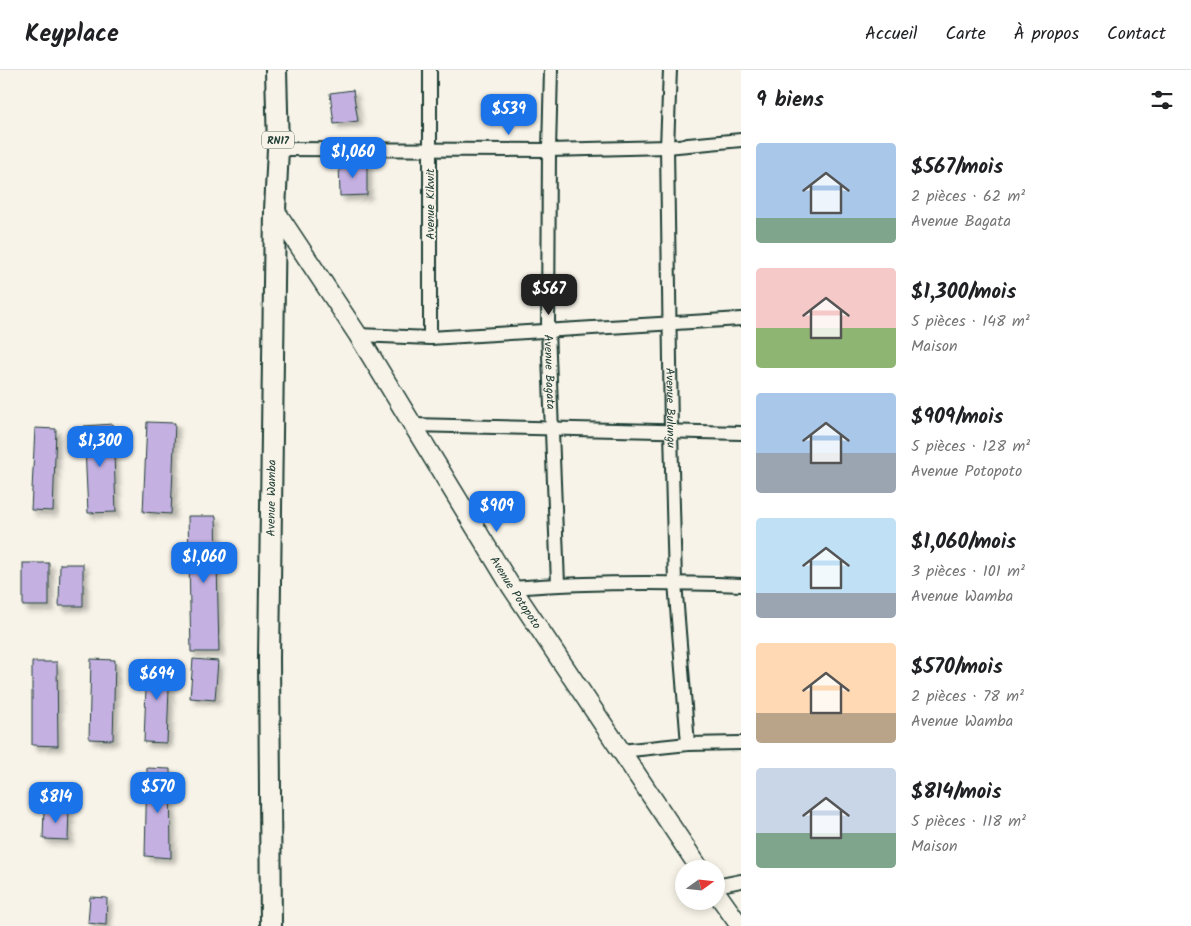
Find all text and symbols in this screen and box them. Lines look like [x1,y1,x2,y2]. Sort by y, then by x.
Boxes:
text: Keyplace [25,15,119,54]
text: Accueil [865,20,918,49]
text: Carte [946,20,986,49]
text: À propos [1014,20,1079,49]
text: Contact [1107,20,1166,49]
text: 9 biens [756,84,824,117]
icon: filters [1148,86,1176,114]
pin: $539 [479,93,539,136]
text: $539 [492,97,526,122]
road number: RN17 [262,132,294,148]
pin: $1,060 [312,136,394,179]
text: $1,060 [331,140,375,165]
text: $567/mois [911,151,1003,184]
icon: home [796,163,856,223]
street label: Avenue Kikwit [421,168,440,240]
text: 2 pièces · 62 m² [911,184,1025,209]
text: Avenue Bagata [911,209,1011,234]
pin: $567 [519,274,579,316]
text: $1,300/mois [911,276,1016,309]
text: $567 [532,277,566,302]
icon: home [796,288,856,348]
text: 5 pièces · 148 m² [911,309,1030,334]
street label: Avenue Bagata [538,334,560,410]
text: Maison [911,334,958,359]
street label: Avenue Bulungu [660,368,680,449]
text: $909/mois [911,401,1003,434]
icon: home [796,413,856,473]
pin: $1,300 [59,426,141,468]
text: $1,300 [78,429,122,454]
text: 5 pièces · 128 m² [911,434,1030,459]
street label: Avenue Wamba [262,459,282,537]
text: Avenue Potopoto [911,459,1022,484]
pin: $909 [467,490,527,533]
text: $909 [480,494,514,519]
text: $1,060/mois [911,526,1016,559]
icon: home [796,538,856,598]
pin: $1,060 [163,542,245,584]
text: $1,060 [182,545,226,570]
street label: Avenue Potopoto [485,553,546,633]
text: 3 pièces · 101 m² [911,559,1025,584]
text: Avenue Wamba [911,584,1013,609]
text: $570/mois [911,651,1003,684]
pin: $694 [127,658,187,701]
text: $694 [140,662,174,687]
icon: home [796,663,856,723]
text: 2 pièces · 78 m² [911,684,1024,709]
text: Avenue Wamba [911,709,1013,734]
pin: $570 [128,772,188,814]
text: $570 [141,775,175,800]
text: $814/mois [911,776,1002,809]
pin: $814 [26,782,86,824]
text: $814 [40,785,72,810]
icon: home [796,788,856,848]
text: 5 pièces · 118 m² [911,809,1026,834]
text: Maison [911,834,958,859]
north arrow [675,860,725,910]
map controls [675,860,725,910]

